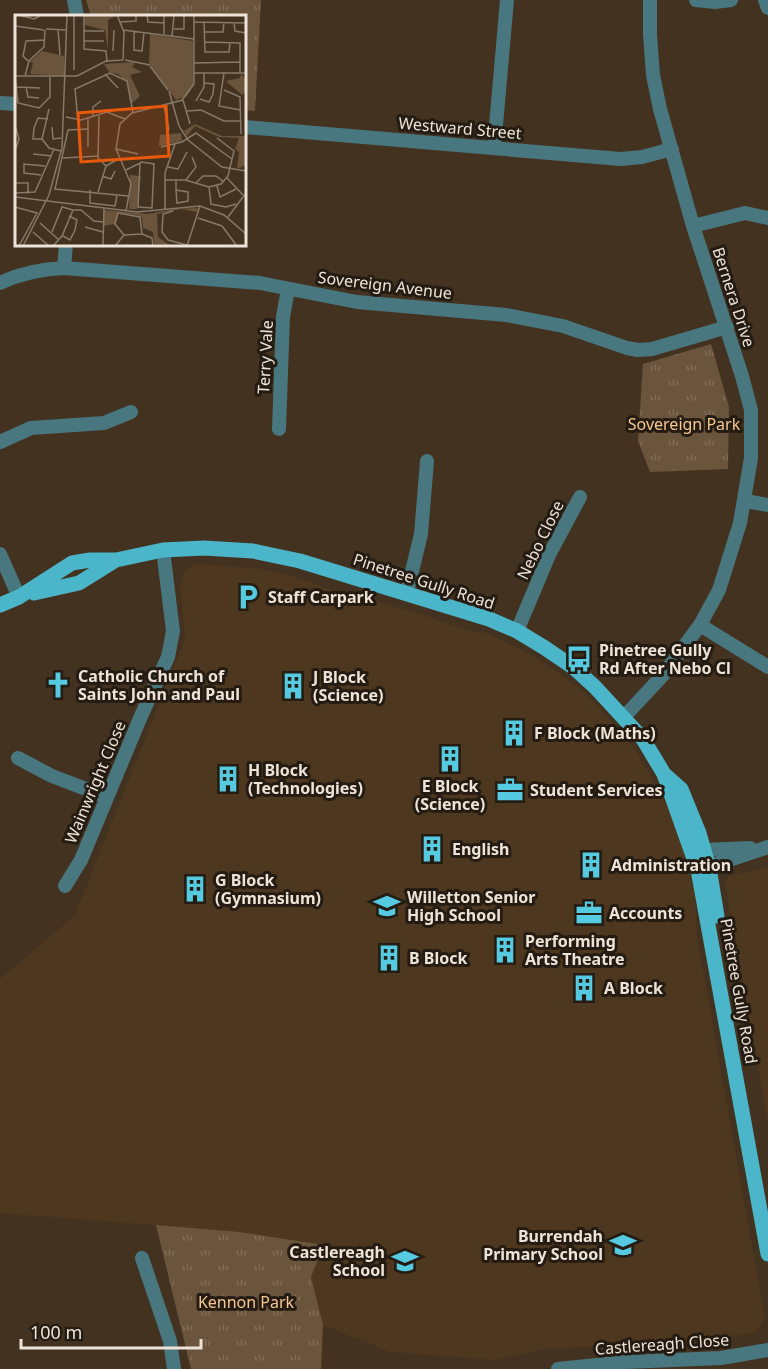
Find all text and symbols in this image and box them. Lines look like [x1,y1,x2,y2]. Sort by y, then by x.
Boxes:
inset map [15,15,246,246]
street label: Westward Street [398,112,523,144]
street label: Bernera Drive [707,244,761,350]
street label: Sovereign Avenue [317,266,453,304]
street label: Terry Vale [252,320,278,394]
park label: Sovereign Park [628,413,741,435]
street label: Nebo Close [511,497,569,583]
street label: Pinetree Gully Road [350,548,498,614]
parking icon: Staff Carpark [233,582,263,612]
place label: Staff Carpark [268,586,374,608]
place label: Pinetree Gully Rd After Nebo Cl [599,639,731,679]
bus stop icon: Pinetree Gully Rd After Nebo Cl [564,644,594,674]
place label: Catholic Church of Saints John and Paul [78,665,240,705]
place label: J Block (Science) [311,666,383,706]
church icon: Catholic Church of Saints John and Paul [43,670,73,700]
building icon: J Block (Science) [278,671,308,701]
street label: Wainwright Close [59,717,131,847]
building icon: F Block (Maths) [499,718,529,748]
place label: F Block (Maths) [534,722,656,744]
building icon: E Block (Science) [435,744,465,774]
place label: H Block (Technologies) [248,759,363,799]
building icon: H Block (Technologies) [213,764,243,794]
place label: E Block (Science) [415,775,485,815]
office icon: Student Services [495,775,525,805]
place label: Student Services [530,779,663,801]
building icon: English [417,834,447,864]
place label: English [452,838,509,860]
building icon: Administration [576,850,606,880]
place label: Administration [611,854,731,876]
place label: G Block (Gymnasium) [215,869,321,909]
building icon: G Block (Gymnasium) [180,874,210,904]
place label: Willetton Senior High School [407,886,536,926]
school or university icon: Willetton Senior High School [372,891,402,921]
office icon: Accounts [574,898,604,928]
place label: Accounts [609,902,682,924]
street label: Pinetree Gully Road [715,916,763,1066]
place label: Performing Arts Theatre [525,930,624,970]
building icon: Performing Arts Theatre [490,935,520,965]
building icon: B Block [374,943,404,973]
place label: B Block [409,947,467,969]
building icon: A Block [569,973,599,1003]
place label: A Block [604,977,663,999]
place label: Burrendah Primary School [483,1225,603,1265]
school or university icon: Burrendah Primary School [608,1230,638,1260]
place label: Castlereagh School [289,1241,385,1281]
school or university icon: Castlereagh School [390,1246,420,1276]
park label: Kennon Park [198,1291,295,1313]
scale bar [21,1312,201,1350]
text: 100 m [30,1320,82,1344]
street label: Castlereagh Close [594,1328,730,1360]

